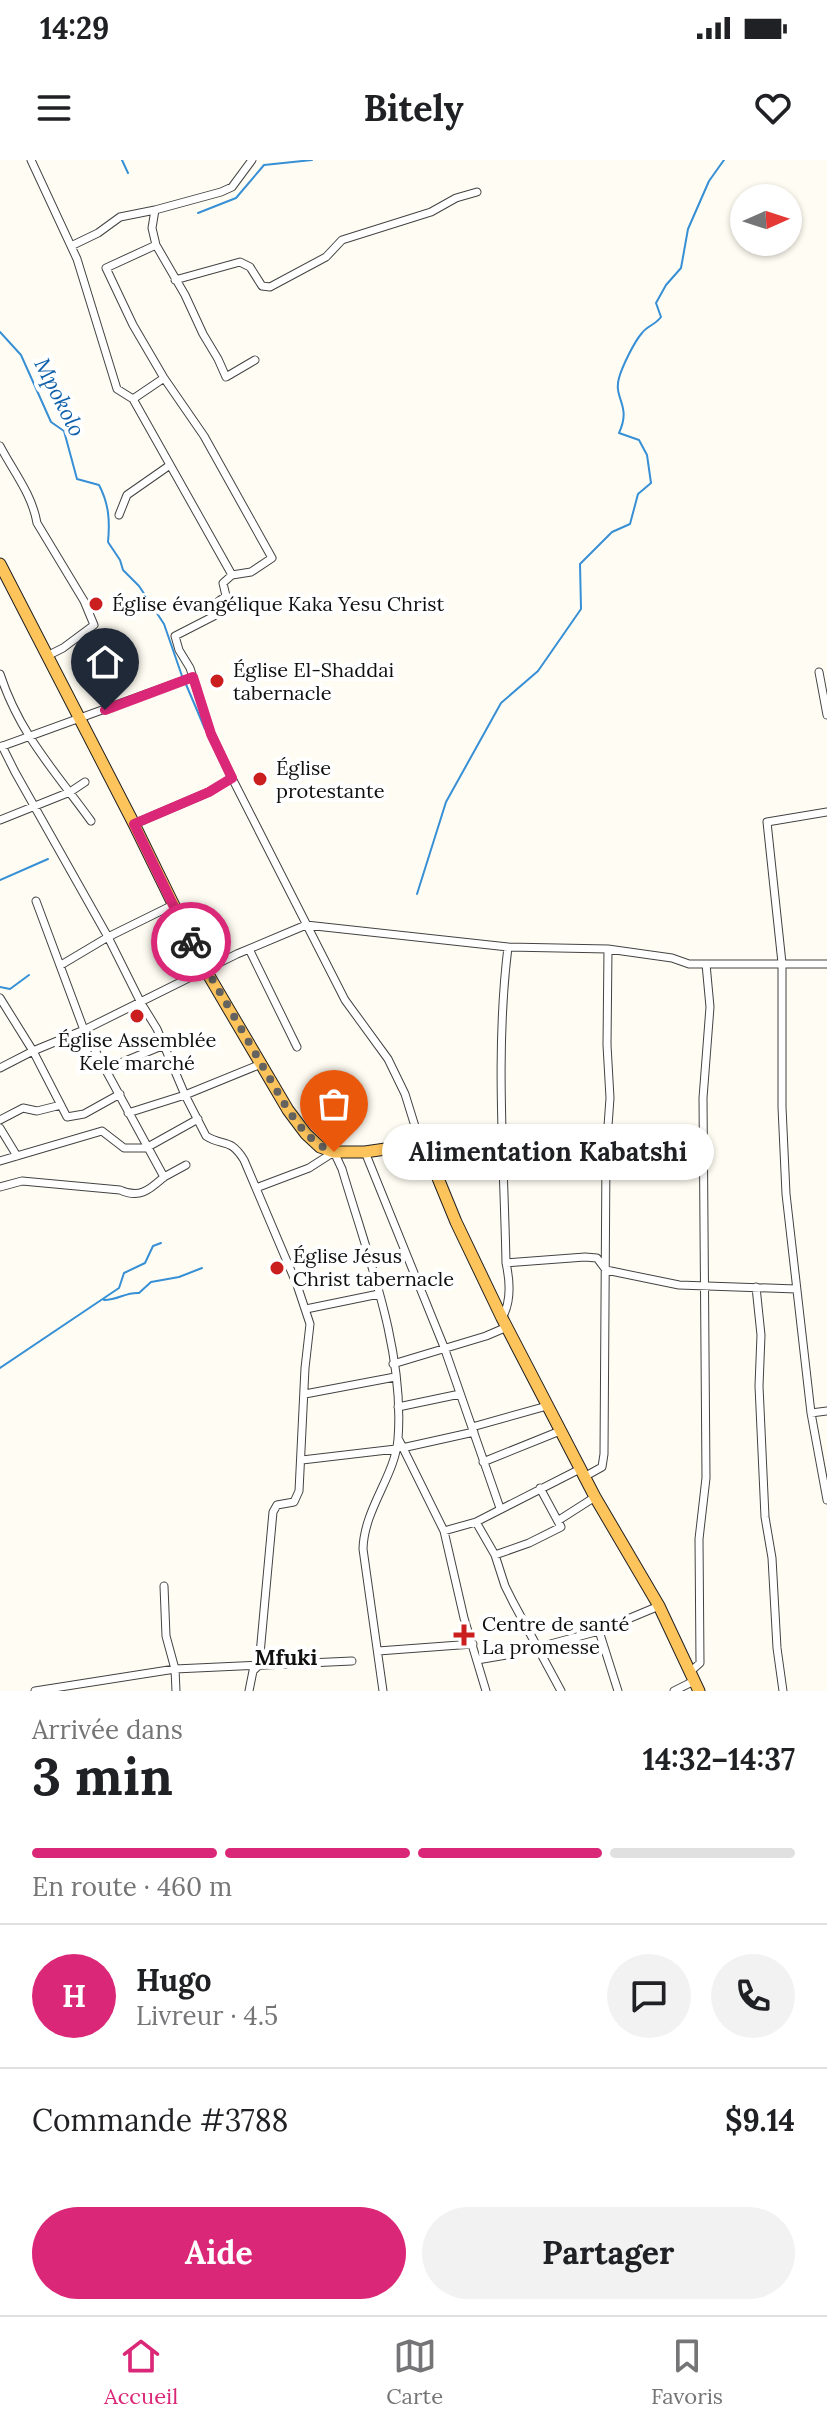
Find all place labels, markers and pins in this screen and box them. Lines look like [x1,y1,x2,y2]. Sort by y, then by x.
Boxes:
place label: Église évangélique Kaka Yesu Christ [112,591,445,616]
marker: Église évangélique Kaka Yesu Christ [87,595,105,613]
pin [71,628,139,710]
place label: Église El-Shaddai tabernacle [233,657,394,705]
marker: Église El-Shaddai tabernacle [208,672,226,690]
place label: Église protestante [276,755,385,803]
marker: Église protestante [251,770,269,788]
marker: Église Assemblée Kele marché [128,1007,146,1025]
place label: Église Assemblée Kele marché [58,1027,217,1075]
pin [300,1070,368,1152]
callout: Alimentation Kabatshi [382,1124,714,1180]
place label: Église Jésus Christ tabernacle [293,1243,454,1291]
marker: Église Jésus Christ tabernacle [268,1259,286,1277]
place label: Centre de santé La promesse [482,1611,629,1659]
marker: Centre de santé La promesse [453,1624,475,1646]

